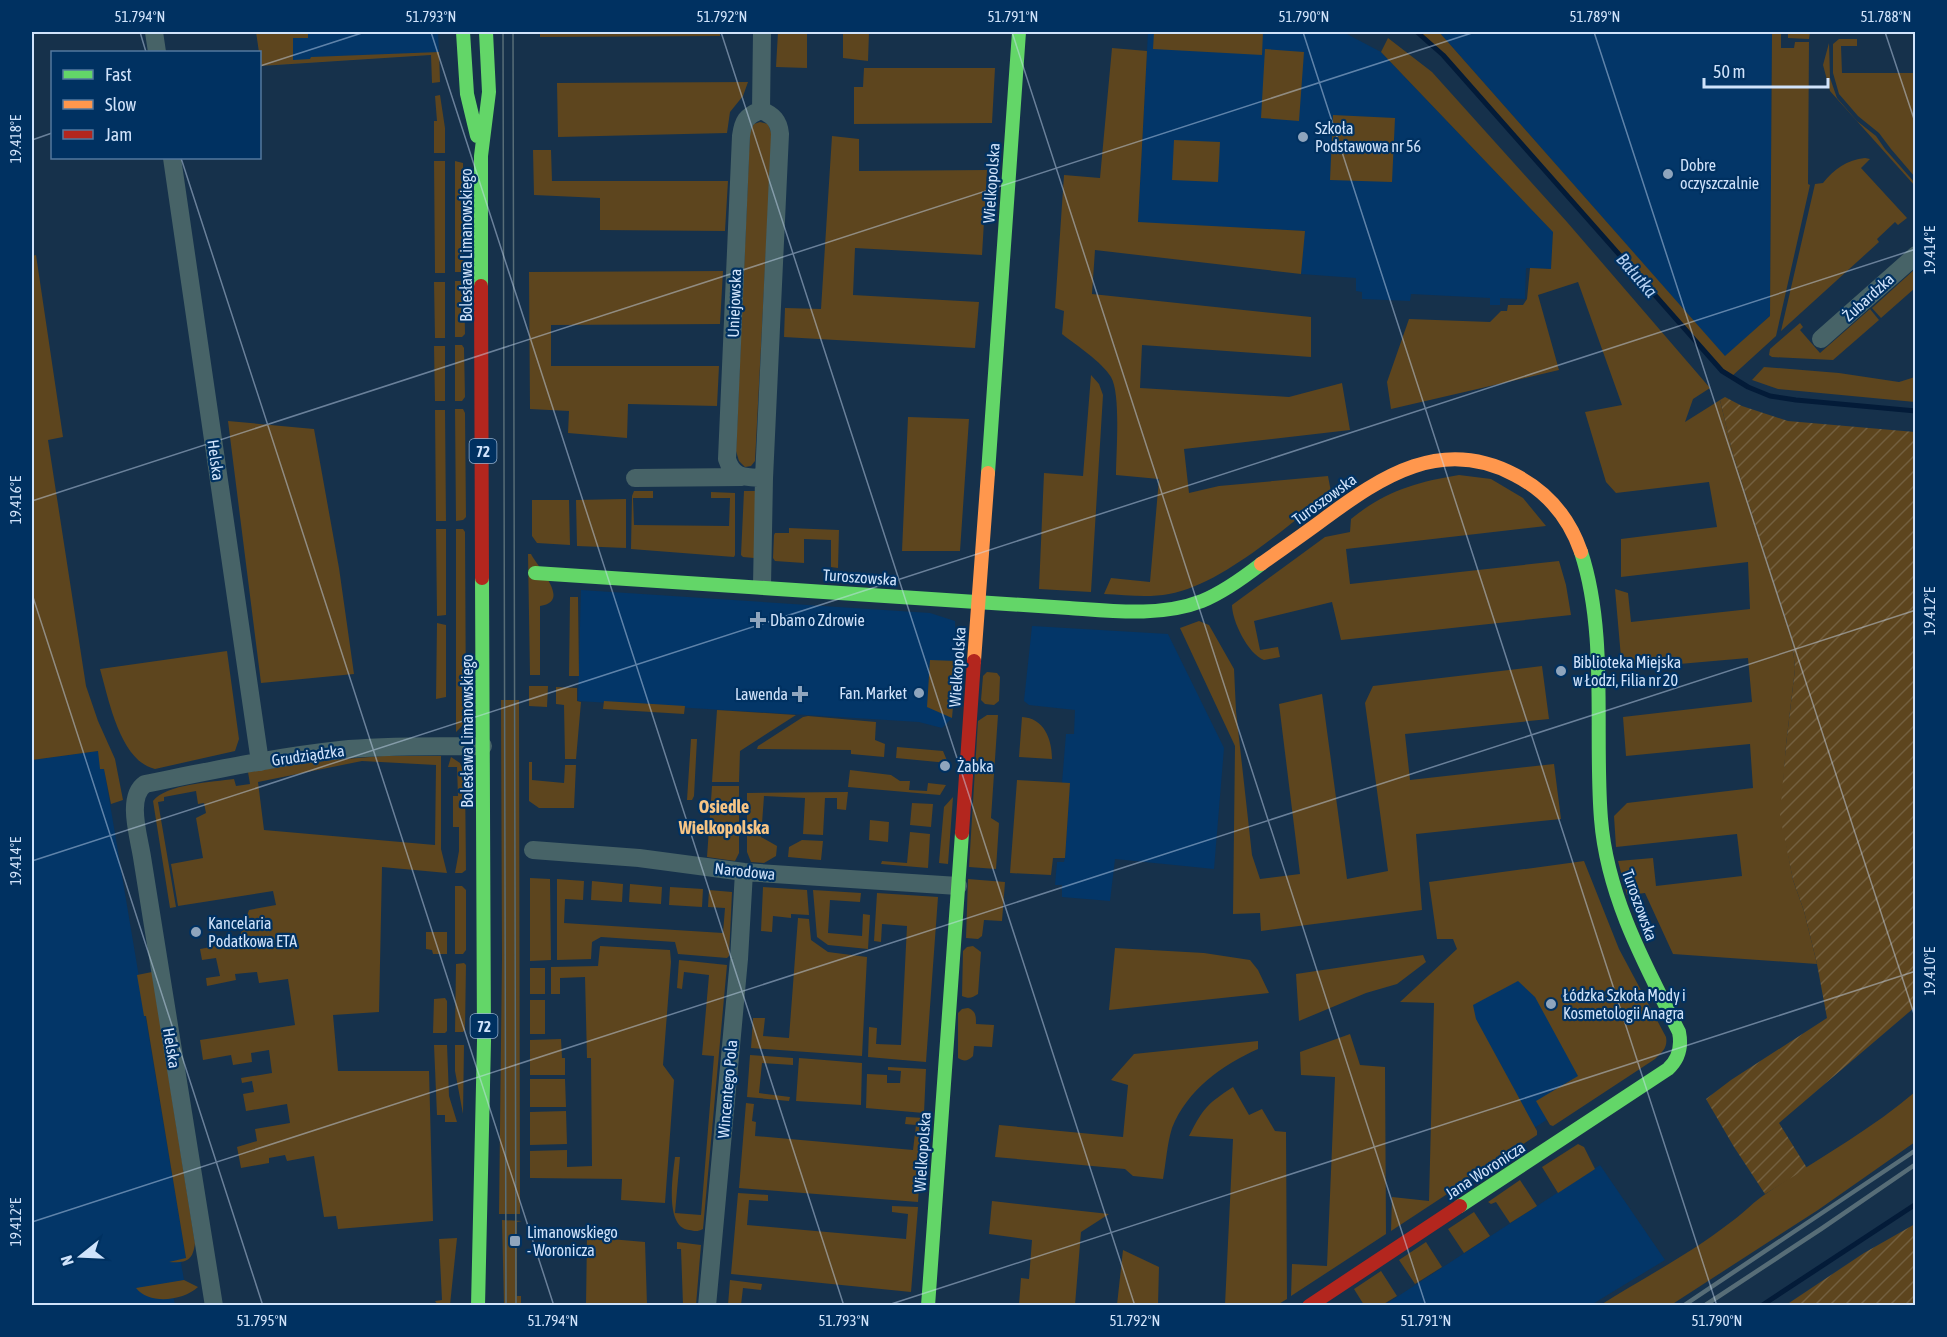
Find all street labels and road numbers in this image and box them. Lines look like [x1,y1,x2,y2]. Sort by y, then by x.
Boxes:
street label: Wielkopolska [979,142,1004,224]
street label: Bolesława Limanowskiego [457,168,476,322]
street label: Uniejowska [724,268,745,338]
street label: Żubardzka [1839,269,1897,325]
street label: Helska [204,438,228,482]
road number: 72 [470,439,496,463]
street label: Turoszowska [1289,470,1359,528]
street label: Turoszowska [822,565,898,589]
street label: Wielkopolska [945,626,970,708]
street label: Bolesława Limanowskiego [458,654,477,808]
street label: Grudziądzka [270,741,346,770]
street label: Narodowa [714,859,776,883]
street label: Turoszowska [1619,867,1661,943]
road number: 72 [470,1014,498,1038]
street label: Helska [160,1026,184,1070]
street label: Wincentego Pola [714,1039,741,1139]
street label: Wielkopolska [910,1111,935,1193]
street label: Jana Woronicza [1442,1138,1528,1202]

